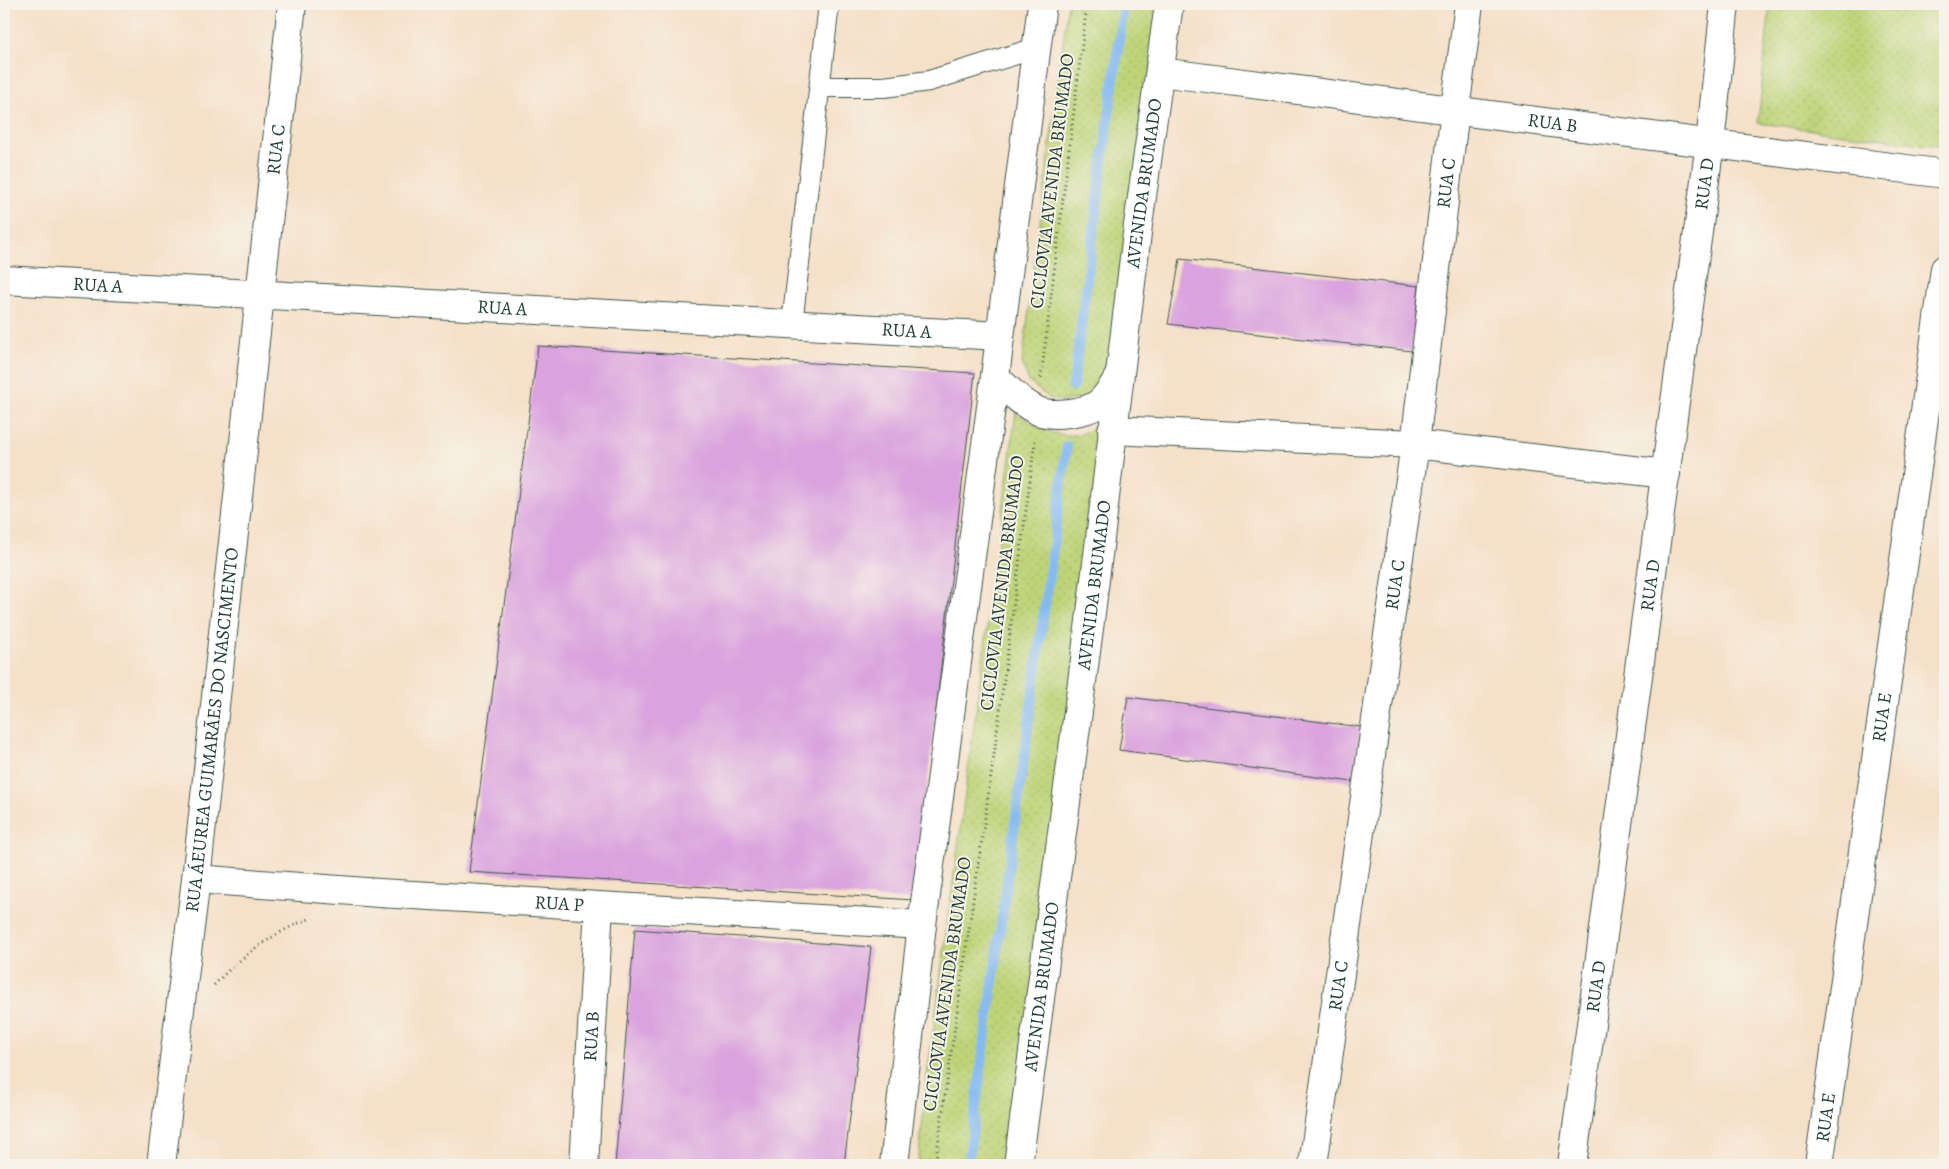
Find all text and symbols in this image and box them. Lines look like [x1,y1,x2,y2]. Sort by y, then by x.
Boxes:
street label: CICLOVIA AVENIDA BRUMADO [1023,52,1081,310]
street label: AVENIDA BRUMADO [1120,97,1169,270]
street label: RUA B [1526,107,1579,139]
street label: RUA C [260,123,292,176]
street label: RUA C [1430,156,1462,210]
street label: RUA D [1688,156,1721,212]
street label: RUA A [72,271,124,300]
street label: RUA A [477,294,529,322]
street label: RUA A [881,316,933,345]
street label: CICLOVIA AVENIDA BRUMADO [973,454,1031,712]
street label: AVENIDA BRUMADO [1071,499,1118,672]
street label: RUA ÁEUREA GUIMARÃES DO NASCIMENTO [179,546,245,914]
street label: RUA C [1379,558,1412,612]
street label: RUA D [1634,558,1667,613]
street label: RUA E [1866,691,1898,744]
street label: CICLOVIA AVENIDA BRUMADO [916,855,978,1113]
street label: RUA P [534,889,585,918]
street label: AVENIDA BRUMADO [1017,900,1066,1074]
street label: RUA C [1322,959,1355,1013]
street label: RUA D [1580,959,1612,1014]
street label: RUA B [577,1010,606,1062]
street label: RUA E [1809,1091,1842,1144]

